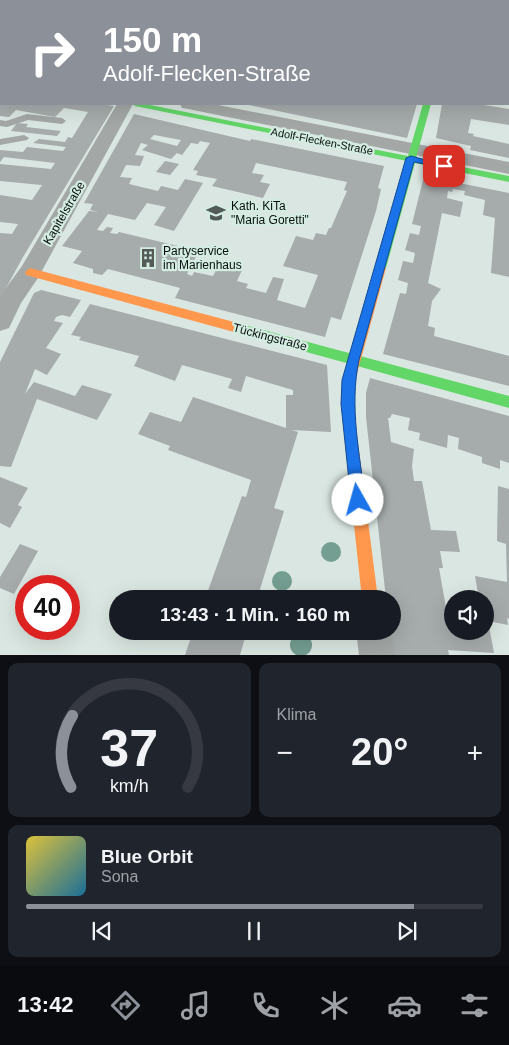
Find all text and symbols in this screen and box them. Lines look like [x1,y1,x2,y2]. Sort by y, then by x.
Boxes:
icon: right [20,20,85,85]
text: 150 m [103,20,202,59]
text: Adolf-Flecken-Straße [103,61,311,86]
street label: Adolf-Flecken-Straße [270,125,374,157]
pin [423,145,465,187]
icon: arrive [430,152,458,180]
street label: Kapitelstraße [40,179,88,247]
place label: Kath. KiTa "Maria Goretti" [231,199,309,227]
school or university icon: Kath. KiTa "Maria Goretti" [205,202,227,224]
place label: Partyservice im Marienhaus [163,244,242,272]
building icon: Partyservice im Marienhaus [137,247,159,269]
street label: Tückingstraße [231,320,309,354]
position arrow [331,473,383,525]
speed limit sign: 40 [15,575,80,640]
map controls [444,590,494,640]
button: sound [444,590,494,640]
text: 13:43 · 1 Min. · 160 m [160,604,350,625]
text: Klima [277,706,317,723]
text: 37 [100,719,158,777]
text: 20° [351,731,408,773]
text: − [277,737,293,768]
text: + [467,737,483,768]
text: km/h [110,776,149,796]
text: Blue Orbit [101,846,193,867]
text: Sona [101,868,138,885]
icon: previous [88,917,116,945]
icon: pause [240,917,268,945]
icon: next [393,917,421,945]
icon: directions [108,988,143,1023]
icon: music [178,988,213,1023]
icon: phone [248,988,283,1023]
icon: climate [317,988,352,1023]
icon: car [387,988,422,1023]
icon: filters [457,988,492,1023]
text: 13:42 [17,992,74,1017]

